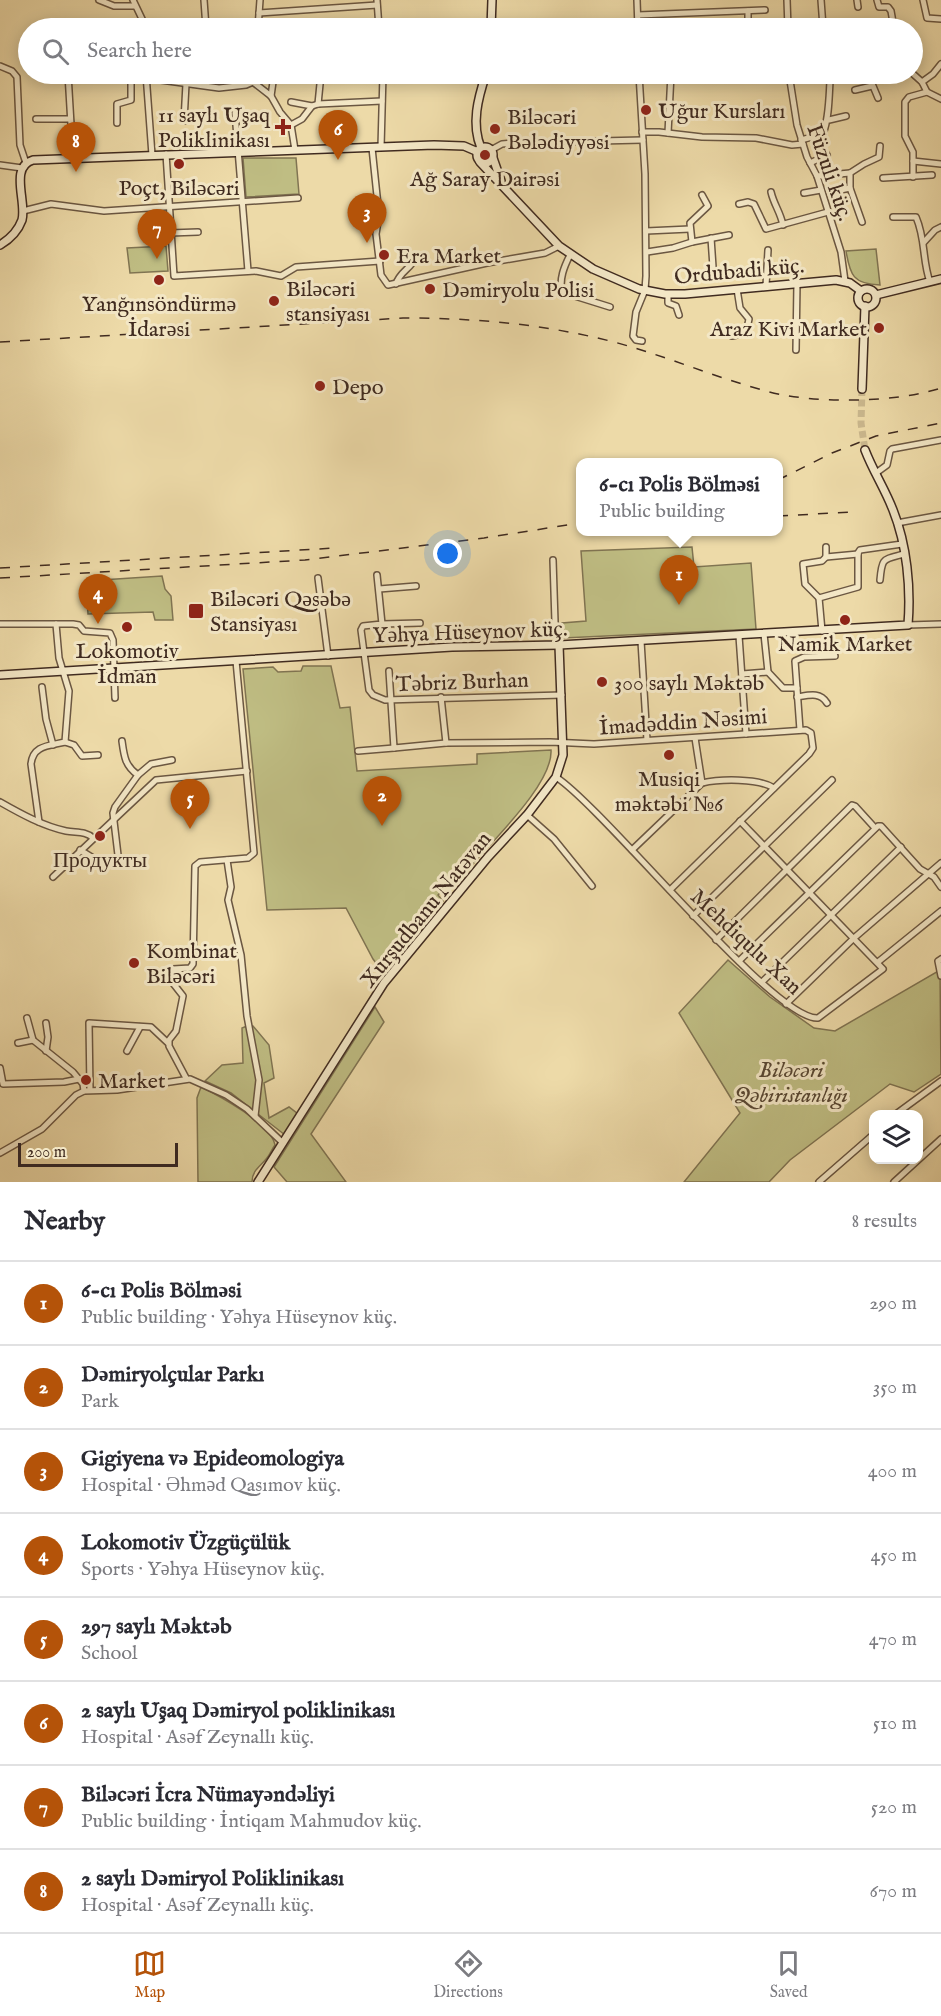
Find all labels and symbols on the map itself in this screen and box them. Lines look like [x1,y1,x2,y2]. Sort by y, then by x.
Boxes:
place label: Uğur Kursları [658,98,786,126]
place label: 11 saylı Uşaq Poliklinikası [158,102,271,155]
marker: Uğur Kursları [639,103,653,117]
place label: Biləcəri Bələdiyyəsi [507,104,610,157]
pin: 6 [318,110,358,160]
marker: 11 saylı Uşaq Poliklinikası [274,118,292,136]
street label: Füzuli küç. [799,120,859,225]
pin: 8 [56,122,96,172]
marker: Biləcəri Bələdiyyəsi [488,122,502,136]
marker: Ağ Saray Dairəsi [478,148,492,162]
marker: Poçt, Biləcəri [172,157,186,171]
place label: Ağ Saray Dairəsi [409,166,560,194]
place label: Poçt, Biləcəri [118,175,240,203]
pin: 3 [348,194,386,243]
pin: 7 [138,210,176,259]
place label: Era Market [396,243,502,271]
marker: Era Market [377,248,391,262]
street label: Ordubadi küç. [673,252,805,292]
marker: Yanğınsöndürmə İdarəsi [152,273,166,287]
place label: Biləcəri stansiyası [286,276,370,329]
place label: Dəmiryolu Polisi [442,277,594,305]
marker: Dəmiryolu Polisi [423,282,437,296]
place label: Yanğınsöndürmə İdarəsi [82,291,236,344]
marker: Biləcəri stansiyası [267,294,281,308]
place label: Araz Kivi Market [709,316,867,344]
marker: Araz Kivi Market [872,321,886,335]
place label: Depo [332,374,384,402]
marker: Depo [313,379,327,393]
your location [433,539,462,568]
pin: 1 [660,556,698,605]
pin: 4 [78,574,118,624]
place label: Biləcəri Qəsəbə Stansiyası [210,586,351,639]
marker: Biləcəri Qəsəbə Stansiyası [187,602,205,620]
marker: Namik Market [838,613,852,627]
street label: Yəhya Hüseynov küç. [372,616,568,650]
marker: Lokomotiv İdman [120,620,134,634]
place label: Namik Market [778,631,913,659]
place label: Lokomotiv İdman [76,638,179,691]
street label: Təbriz Burhan [395,667,529,699]
place label: 300 saylı Məktəb [614,670,765,698]
marker: 300 saylı Məktəb [595,675,609,689]
street label: İmadəddin Nəsimi [598,703,768,743]
marker: Musiqi məktəbi №6 [662,748,676,762]
place label: Musiqi məktəbi №6 [615,766,724,819]
pin: 2 [362,776,401,826]
pin: 5 [170,780,210,829]
street label: Xurşudbanu Natəvan [355,826,498,994]
marker: Продукты [93,829,107,843]
place label: Продукты [53,847,147,875]
street label: Mehdiqulu Xan [684,883,808,1002]
place label: Kombinat Biləcəri [146,938,237,991]
marker: Kombinat Biləcəri [127,956,141,970]
park label: Biləcəri Qəbiristanlığı [734,1057,848,1110]
place label: Market [98,1068,166,1096]
marker: Market [79,1073,93,1087]
scale bar [18,1140,178,1168]

